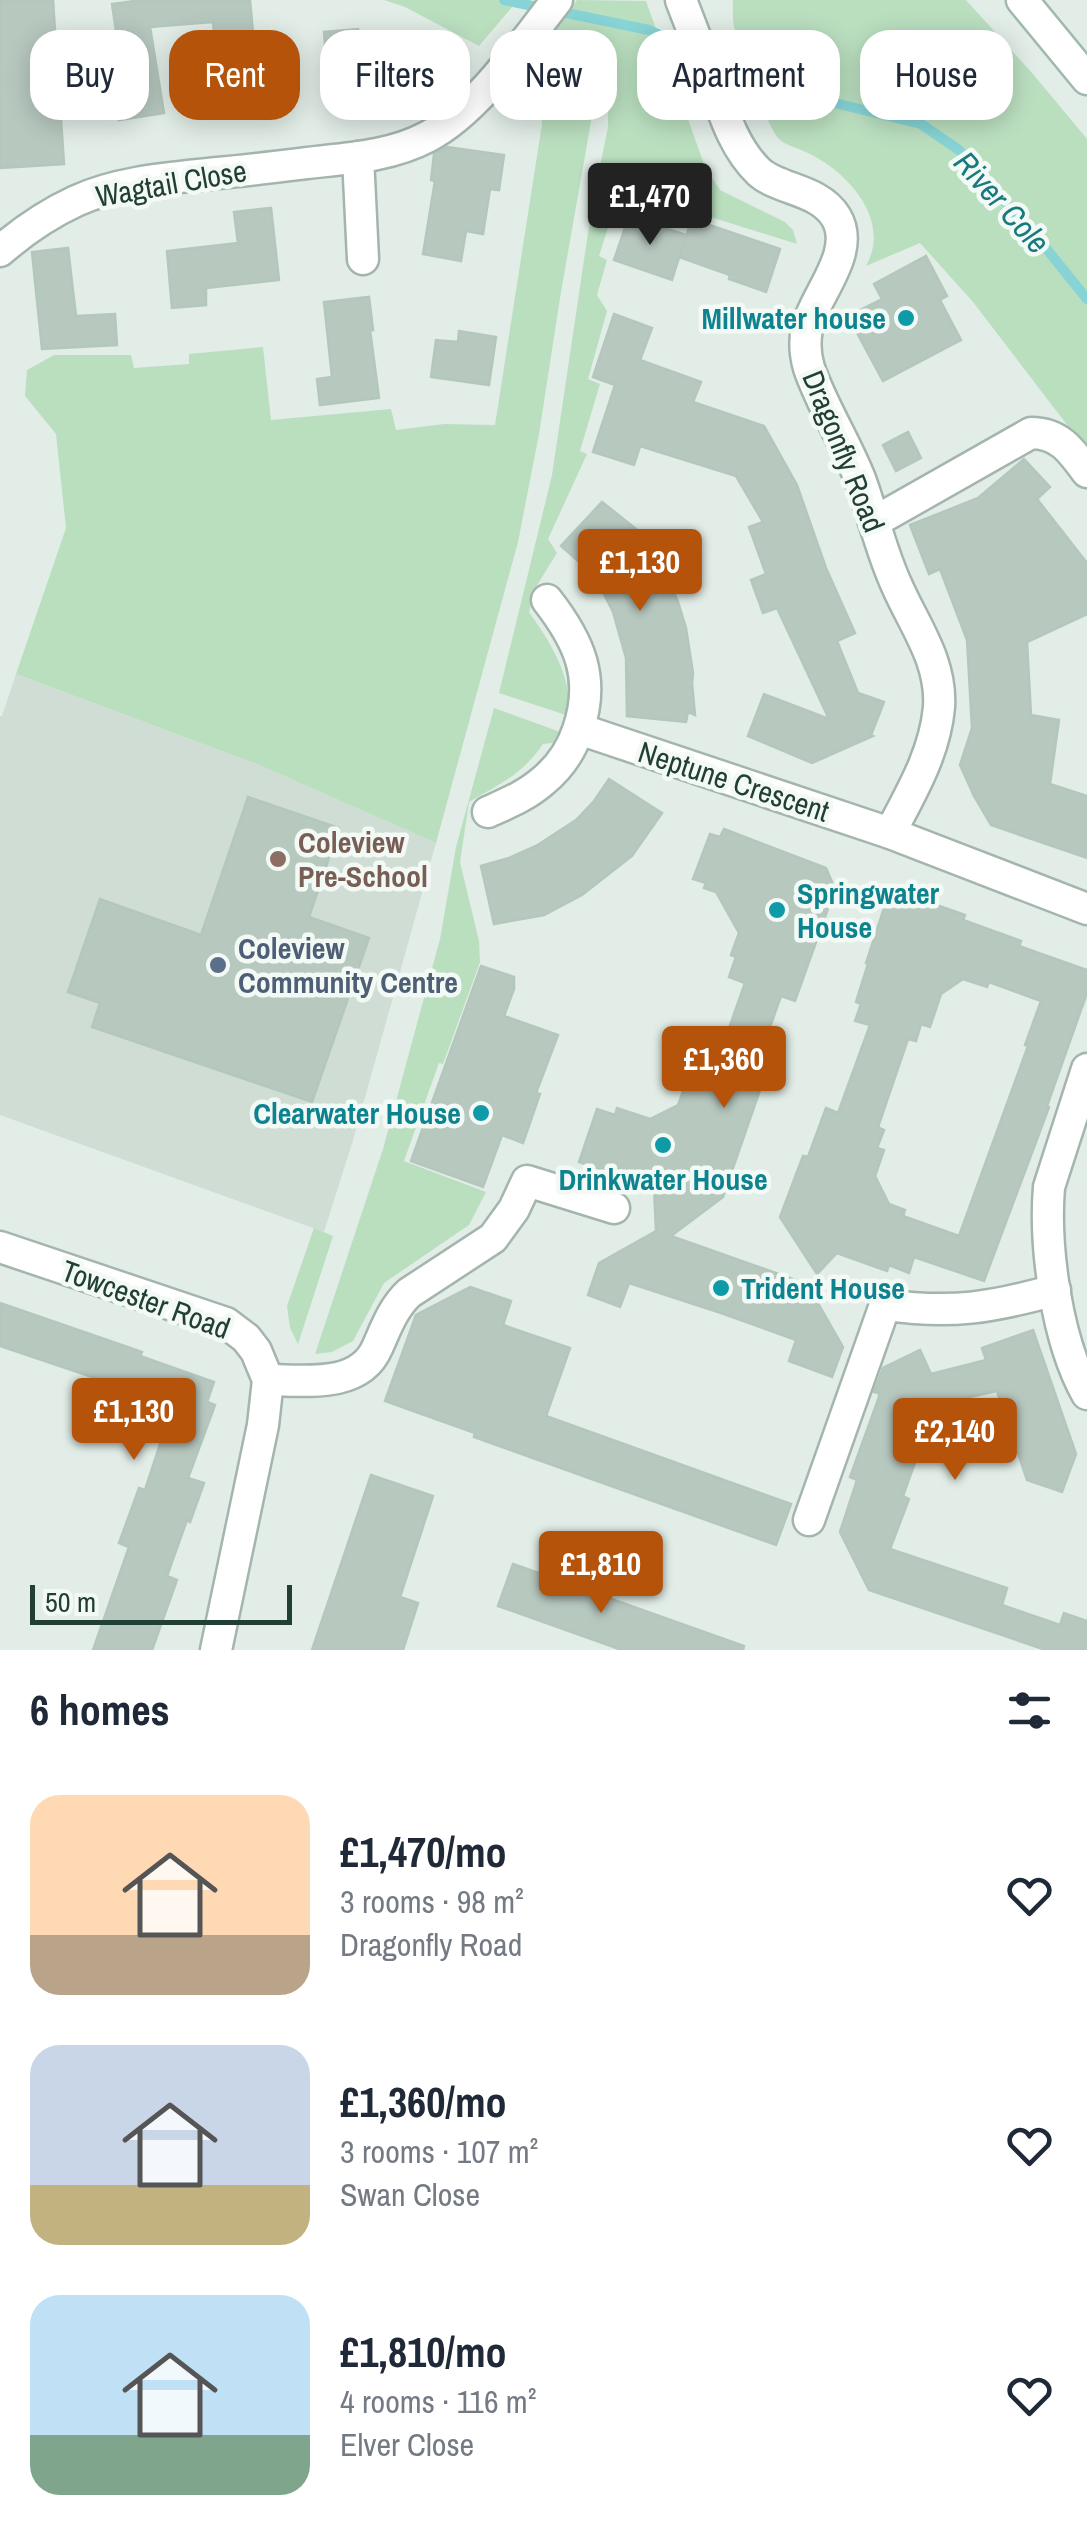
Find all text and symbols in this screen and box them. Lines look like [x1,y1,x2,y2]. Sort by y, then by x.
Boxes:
chip: Buy [30,30,149,120]
chip: Rent [169,30,300,120]
chip: Filters [320,30,470,120]
chip: New [490,30,617,120]
chip: Apartment [637,30,840,120]
chip: House [860,30,1013,120]
water label: River Cole [945,142,1059,262]
street label: Wagtail Close [93,150,249,216]
pin: £1,470 [569,163,731,248]
text: £1,470 [610,174,690,217]
place label: Millwater house [701,298,886,338]
marker: Millwater house [895,307,917,329]
street label: Dragonfly Road [793,364,895,538]
pin: £1,130 [559,529,721,614]
text: £1,130 [600,540,680,583]
street label: Neptune Crescent [634,731,835,831]
place label: Coleview Pre-School [298,822,428,896]
marker: Coleview Pre-School [267,848,289,870]
place label: Springwater House [797,873,940,947]
marker: Springwater House [766,899,788,921]
place label: Coleview Community Centre [238,928,458,1002]
marker: Coleview Community Centre [207,954,229,976]
pin: £1,360 [643,1026,805,1111]
text: £1,360 [684,1037,764,1080]
place label: Clearwater House [253,1093,461,1133]
marker: Clearwater House [470,1102,492,1124]
marker: Drinkwater House [652,1134,674,1156]
place label: Drinkwater House [558,1159,768,1199]
street label: Towcester Road [56,1250,236,1348]
place label: Trident House [741,1268,905,1308]
marker: Trident House [710,1277,732,1299]
pin: £1,130 [53,1378,215,1463]
text: £1,130 [94,1389,174,1432]
pin: £2,140 [874,1398,1036,1483]
text: £2,140 [915,1409,995,1452]
pin: £1,810 [520,1531,682,1616]
text: £1,810 [561,1542,641,1585]
scale bar [30,1580,292,1624]
text: 50 m [45,1583,96,1621]
text: 6 homes [30,1682,170,1738]
icon: filters [1002,1683,1057,1738]
text: £1,470/mo [340,1824,507,1880]
icon: home [110,1835,230,1955]
icon: heart [1002,1868,1057,1923]
text: 3 rooms · 98 m² [340,1880,524,1923]
text: Dragonfly Road [340,1923,522,1966]
text: £1,360/mo [340,2074,507,2130]
icon: home [110,2085,230,2205]
icon: heart [1002,2118,1057,2173]
text: 3 rooms · 107 m² [340,2130,538,2173]
text: Swan Close [340,2173,480,2216]
text: £1,810/mo [340,2324,507,2380]
icon: home [110,2335,230,2455]
icon: heart [1002,2368,1057,2423]
text: 4 rooms · 116 m² [340,2380,536,2423]
text: Elver Close [340,2423,474,2466]

